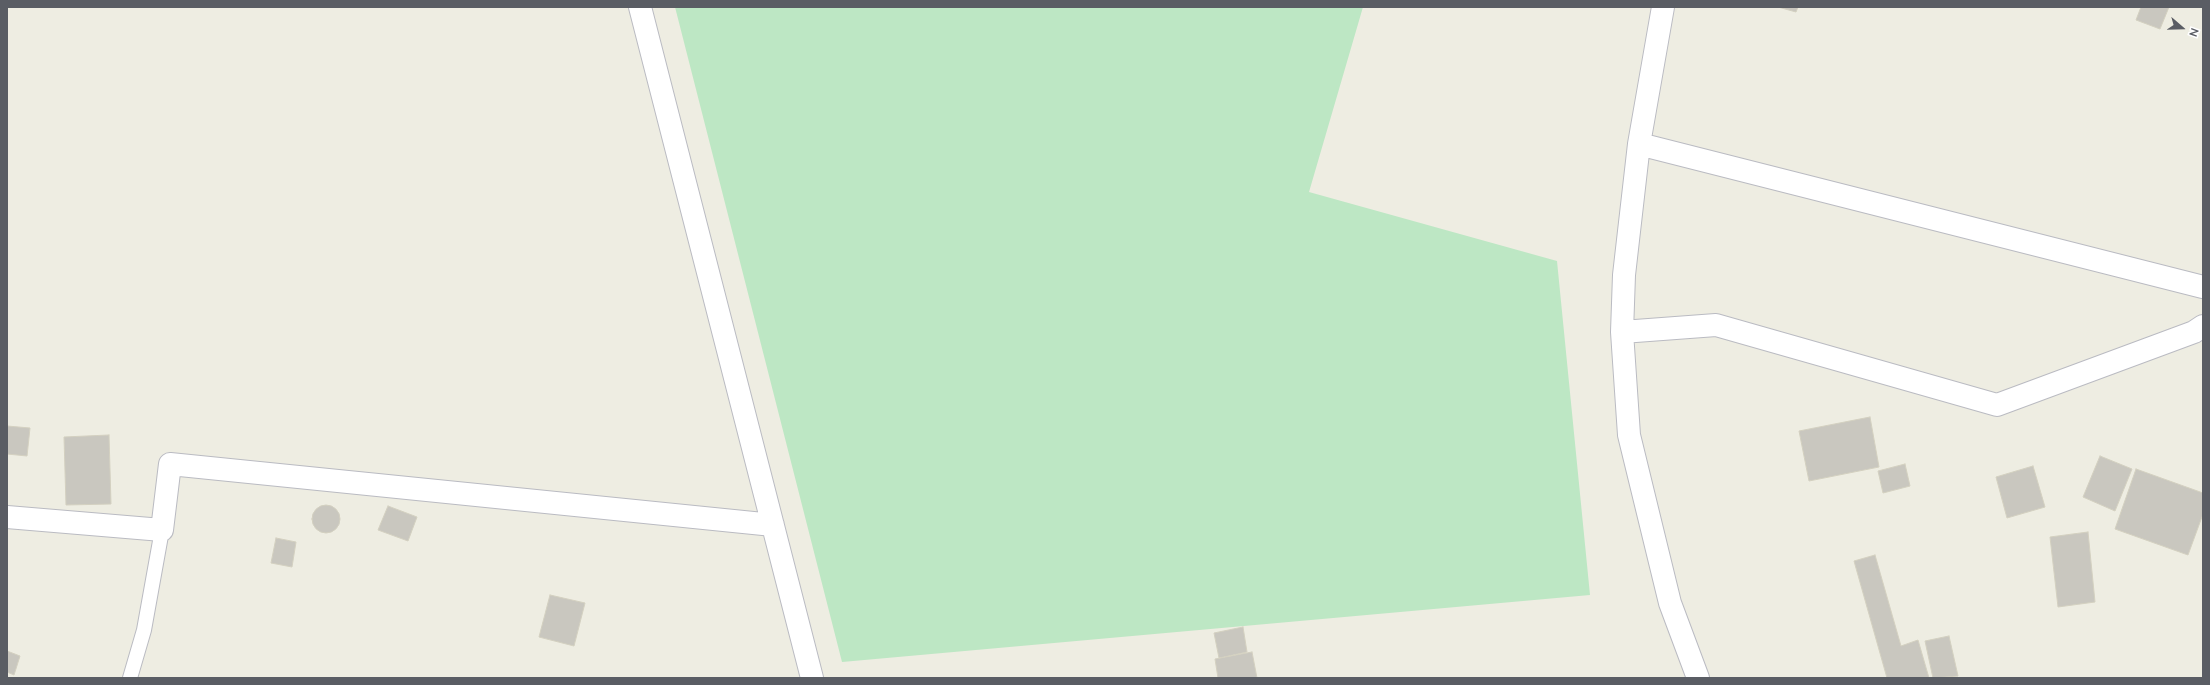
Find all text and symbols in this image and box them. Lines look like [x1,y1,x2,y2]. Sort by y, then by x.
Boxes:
north arrow [2162,8,2202,48]
text: N [2185,26,2202,39]

